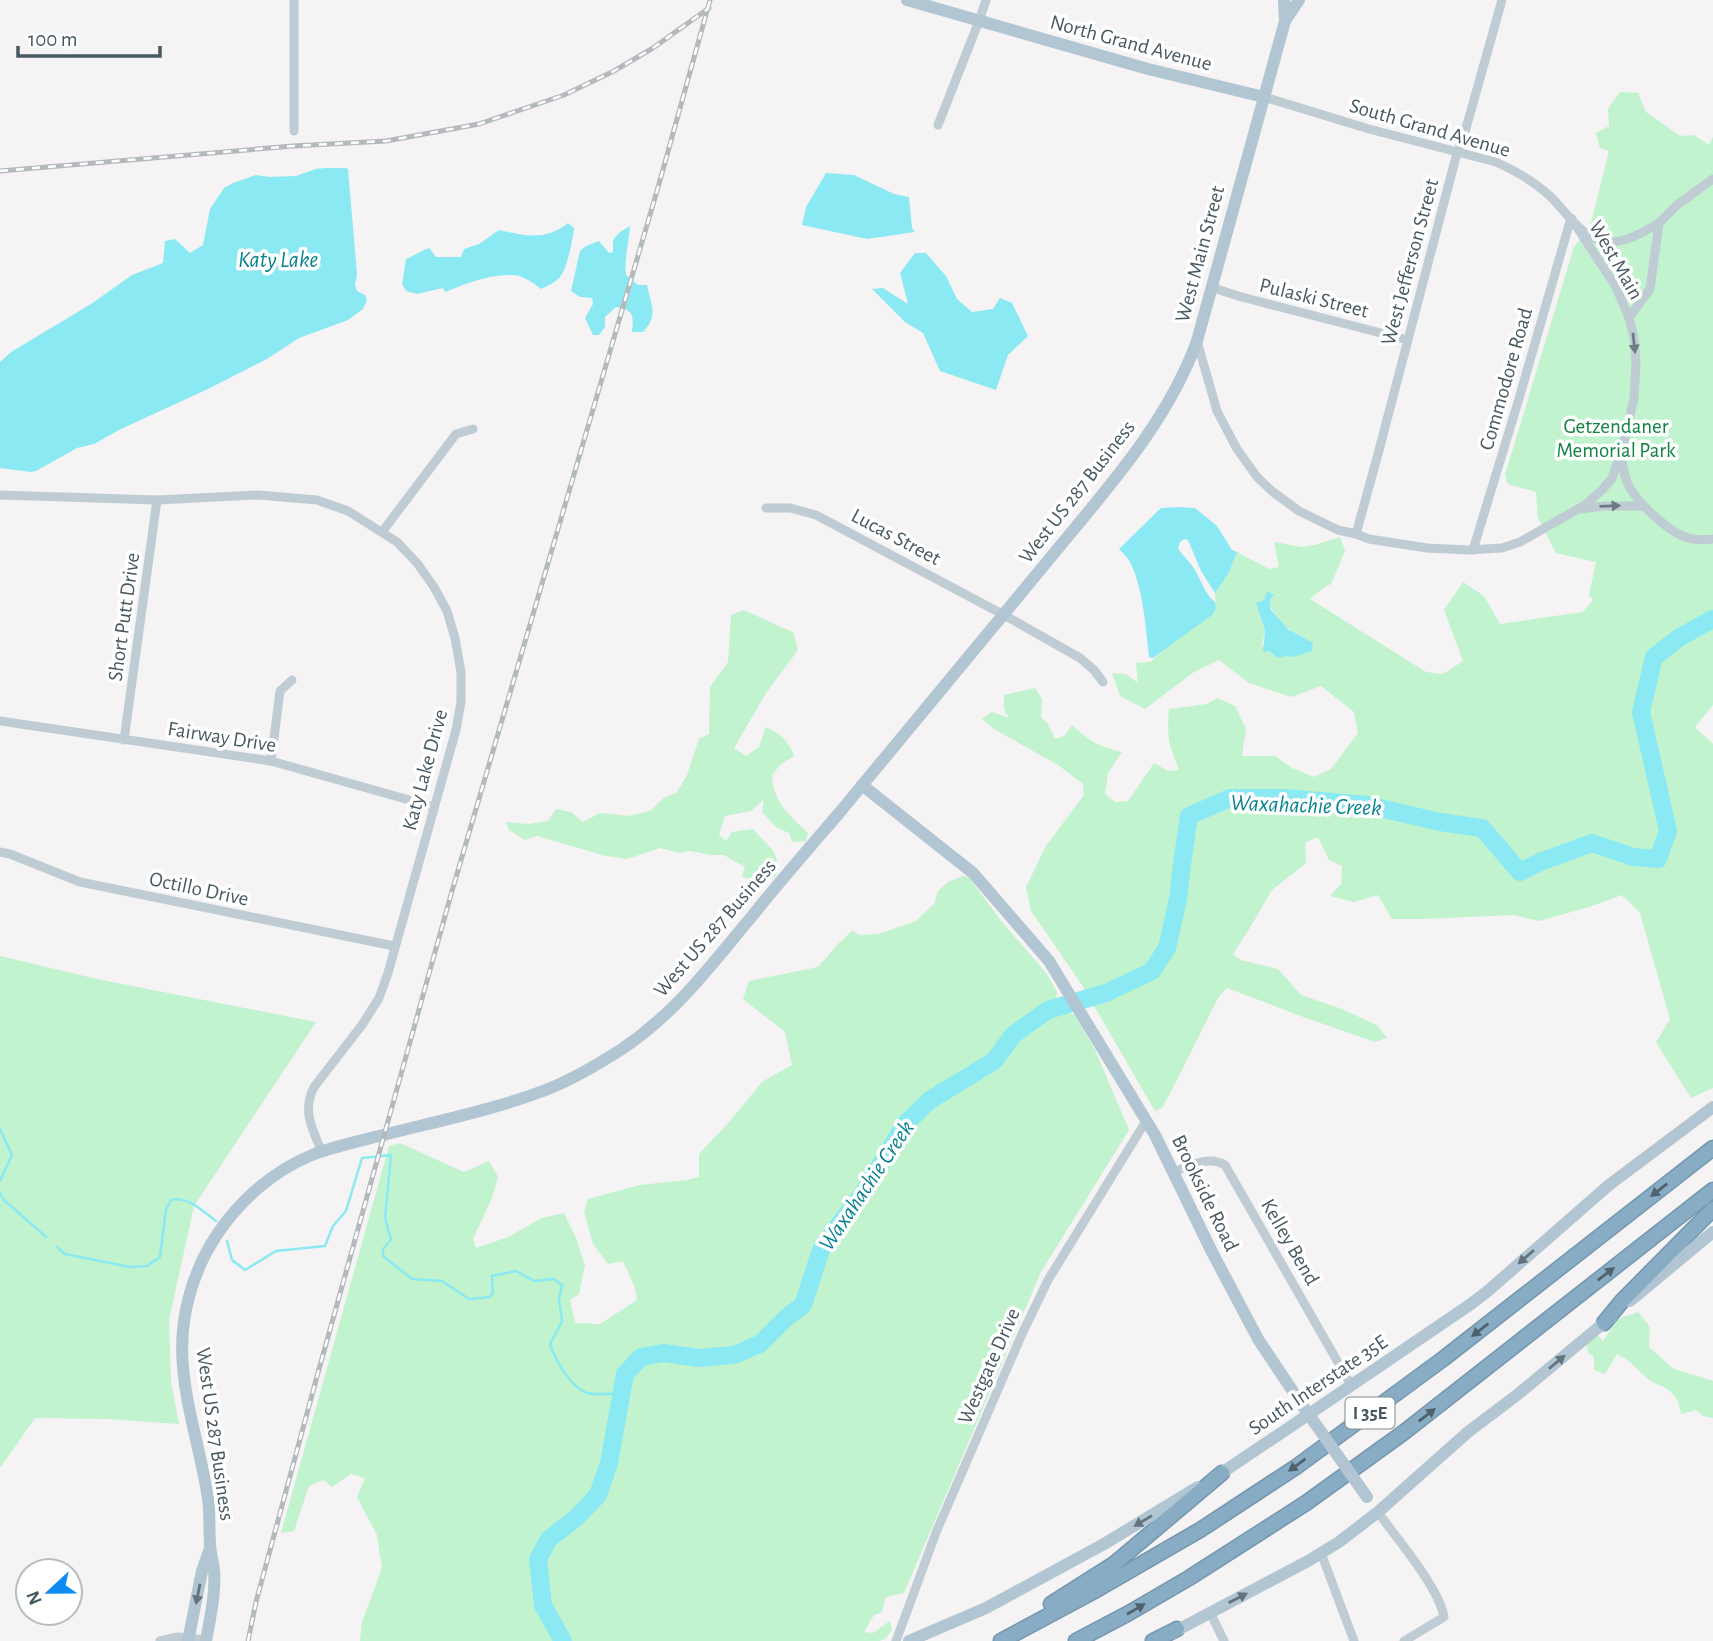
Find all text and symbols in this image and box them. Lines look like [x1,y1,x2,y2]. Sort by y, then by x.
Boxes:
street label: North Grand Avenue [1048,11,1214,75]
scale bar [18,14,159,58]
text: 100 m [28,29,78,50]
street label: South Grand Avenue [1347,95,1513,161]
street label: West Jefferson Street [1378,176,1442,348]
street label: West Main Street [1172,183,1228,324]
street label: West Main [1585,217,1647,303]
water label: Katy Lake [238,249,318,272]
street label: Pulaski Street [1257,274,1371,322]
street label: Commodore Road [1476,305,1536,453]
one-way arrow [1629,332,1640,354]
park label: Getzendaner Memorial Park [1556,416,1676,461]
street label: West US 287 Business [1015,417,1139,567]
one-way arrow [1599,501,1621,512]
street label: Lucas Street [848,505,944,569]
street label: Short Putt Drive [105,551,143,683]
street label: Katy Lake Drive [399,707,451,833]
street label: Fairway Drive [166,718,278,756]
water label: Waxahachie Creek [1230,792,1382,820]
street label: West US 287 Business [650,855,780,1001]
street label: Octillo Drive [147,868,251,910]
water label: Waxahachie Creek [815,1117,919,1255]
street label: Brookside Road [1168,1131,1242,1255]
one-way arrow [1651,1182,1669,1197]
street label: Kelley Bend [1257,1195,1323,1289]
one-way arrow [1517,1249,1535,1265]
one-way arrow [1597,1267,1614,1282]
street label: Westgate Drive [954,1305,1024,1427]
one-way arrow [1471,1322,1489,1336]
street label: South Interstate 35E [1245,1331,1391,1439]
street label: West US 287 Business [192,1346,238,1522]
one-way arrow [1548,1354,1566,1369]
road number: I 35E [1346,1398,1394,1428]
one-way arrow [1418,1408,1436,1422]
one-way arrow [1288,1458,1306,1472]
one-way arrow [1133,1514,1152,1527]
north arrow [14,1557,84,1627]
one-way arrow [192,1583,203,1605]
text: N [23,1588,46,1607]
one-way arrow [1228,1593,1248,1604]
one-way arrow [1127,1603,1146,1615]

